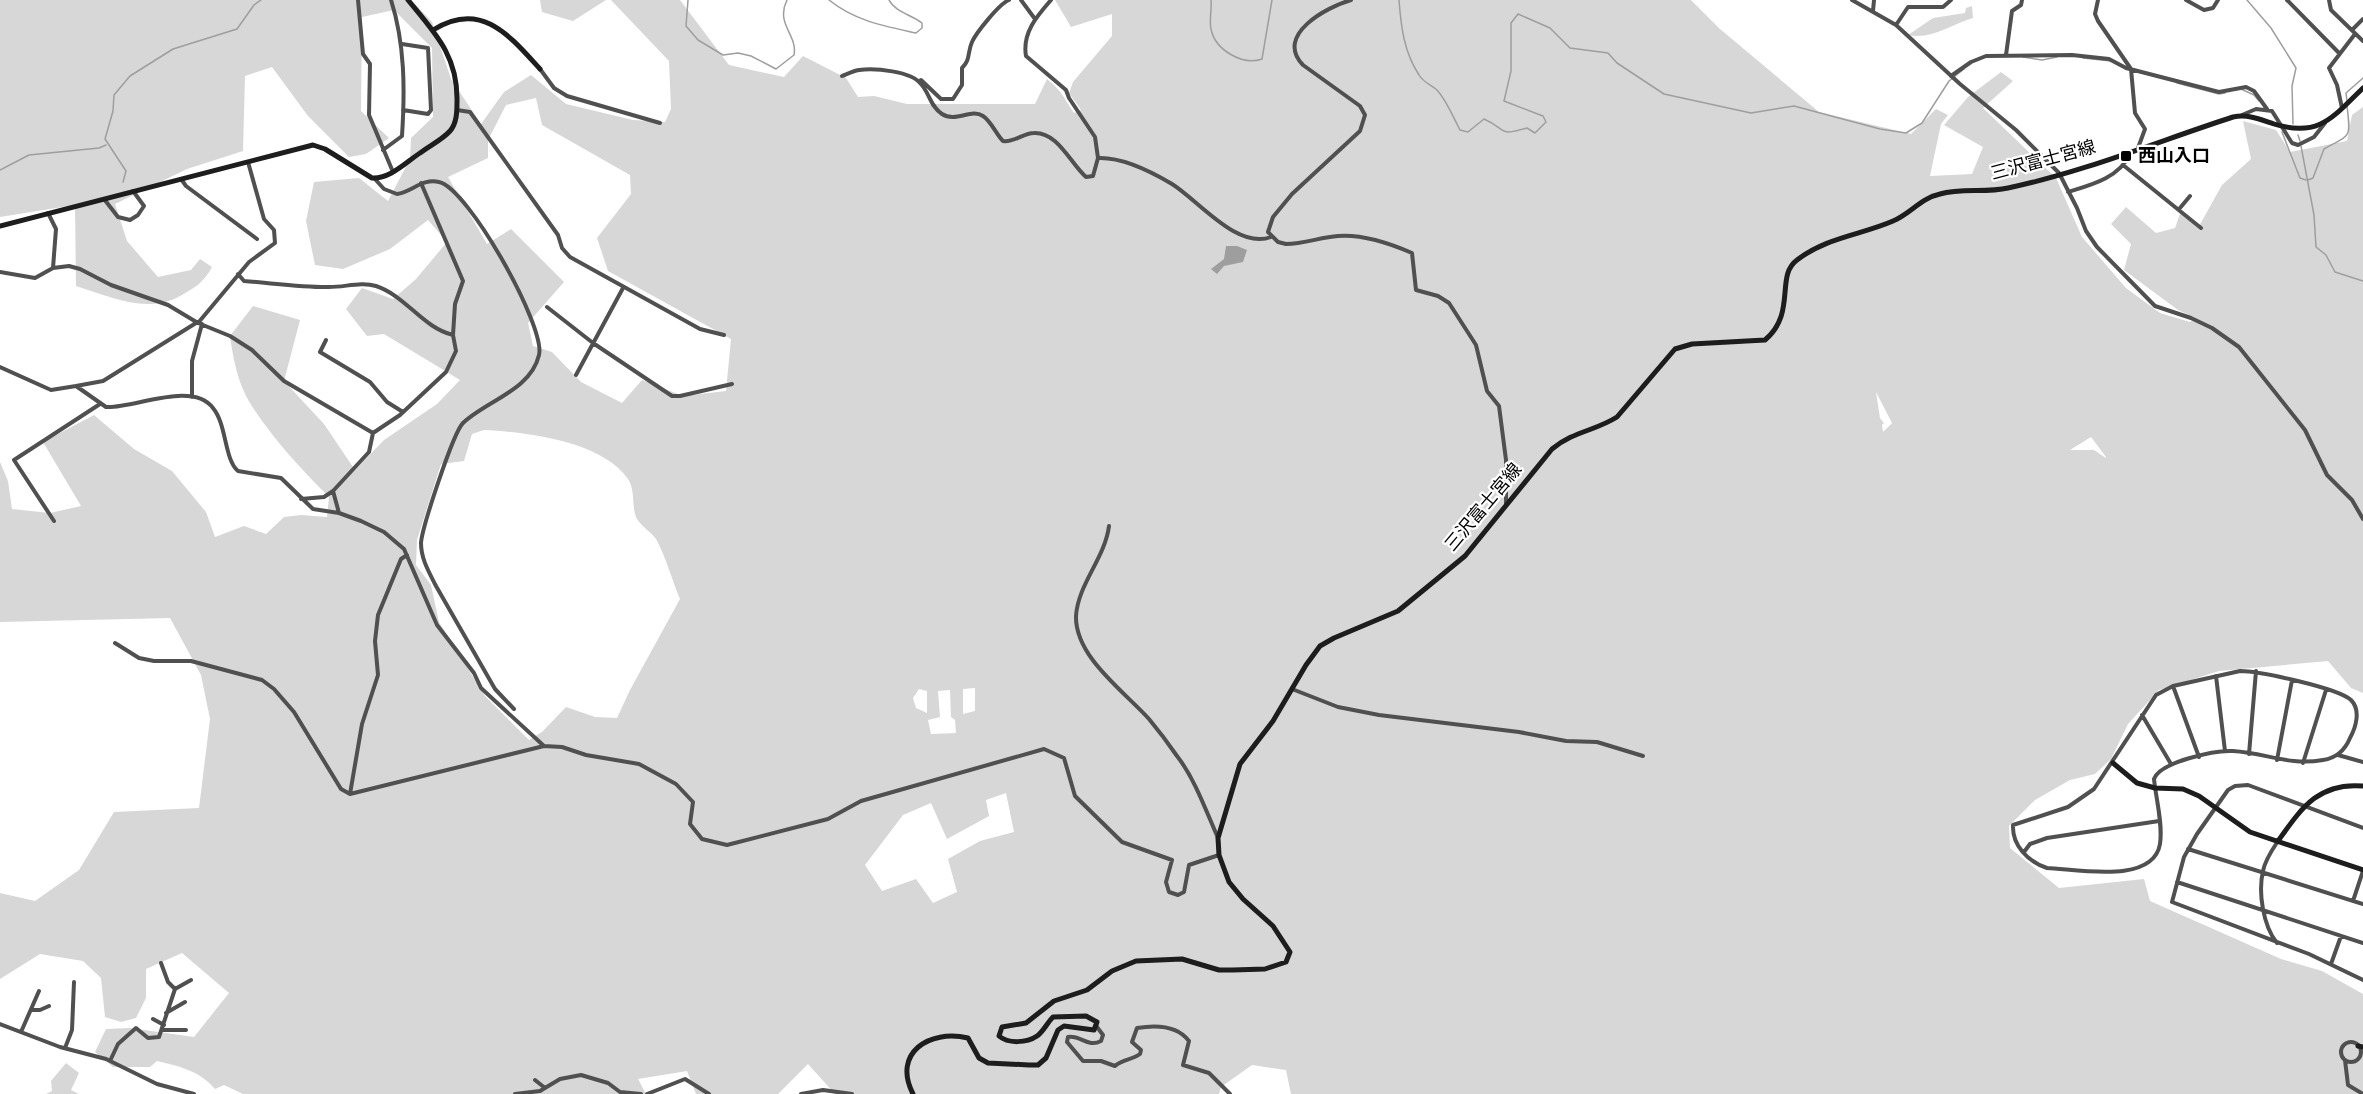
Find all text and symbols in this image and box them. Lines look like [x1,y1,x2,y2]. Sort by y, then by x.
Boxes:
street label: 三沢富士宮線 [1988,135,2098,184]
place label: 西山入口 [2138,145,2210,166]
marker: 西山入口 [2119,149,2133,163]
street label: 三沢富士宮線 [1440,459,1525,555]

